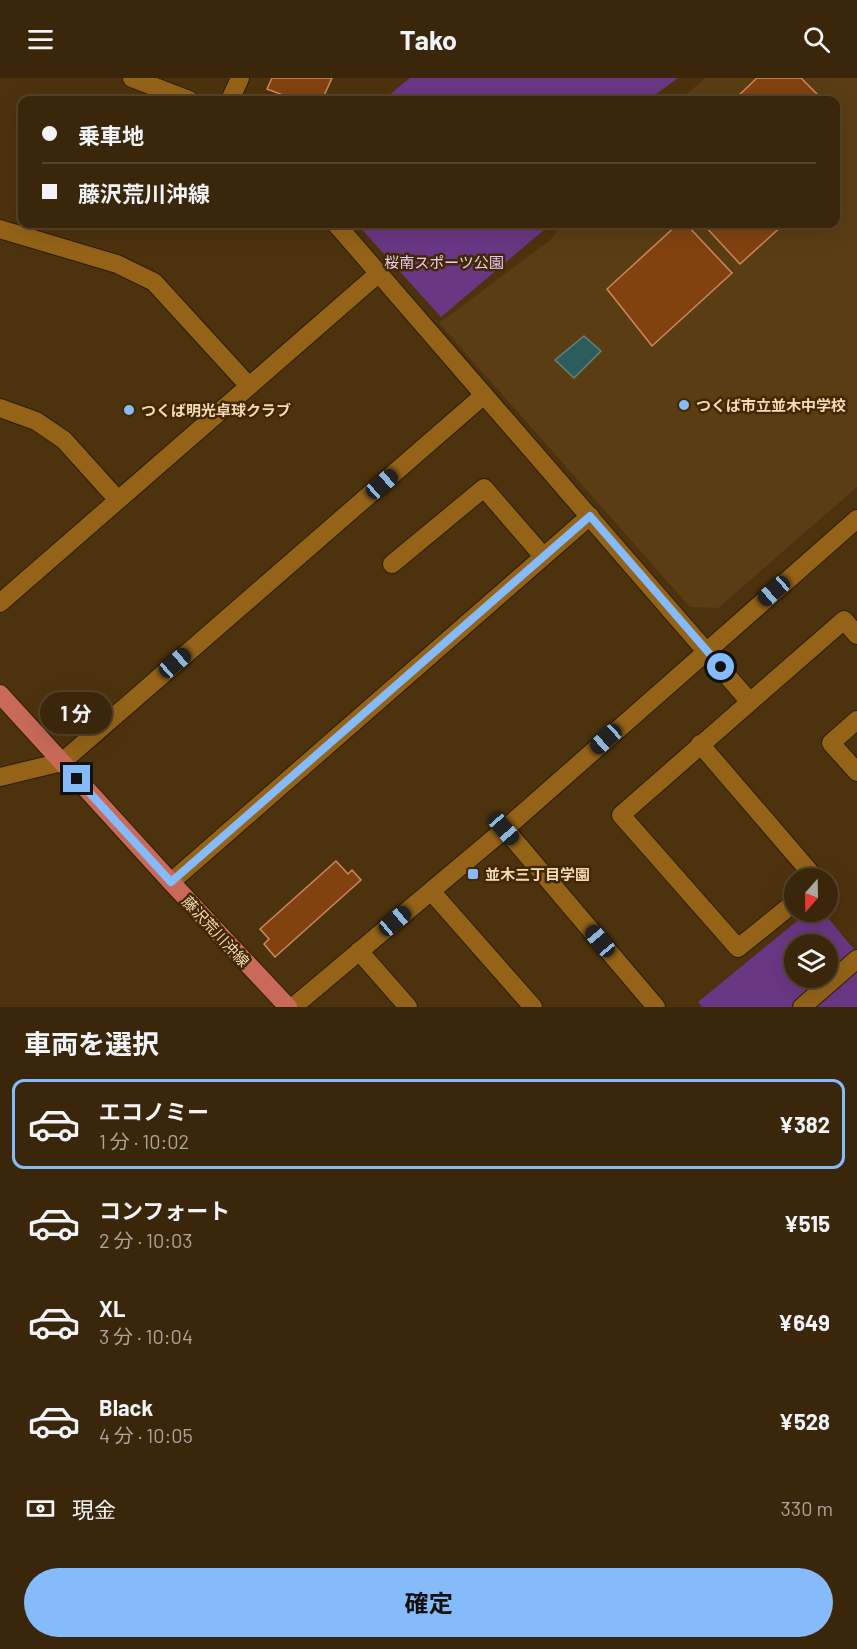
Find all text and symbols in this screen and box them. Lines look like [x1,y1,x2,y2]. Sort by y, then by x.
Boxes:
icon: menu [24,23,57,56]
text: Tako [400,23,457,55]
icon: search [800,23,833,56]
text: 乗車地 [78,122,144,148]
text: 藤沢荒川沖線 [78,180,210,206]
park label: 桜南スポーツ公園 [384,253,504,271]
place label: つくば市立並木中学校 [696,396,846,414]
marker: つくば市立並木中学校 [677,398,691,412]
place label: つくば明光卓球クラブ [141,401,291,419]
marker: つくば明光卓球クラブ [122,403,136,417]
car [363,465,401,503]
car [755,572,793,610]
car [156,644,194,682]
route start [707,653,734,680]
callout: 1 分 [41,692,113,734]
text: 1 分 [60,701,92,725]
car [587,720,625,758]
route end [63,765,90,792]
car [485,810,523,848]
place label: 並木三丁目学園 [485,865,590,883]
marker: 並木三丁目学園 [466,867,480,881]
north arrow [784,868,838,922]
map controls [784,868,838,988]
street label: 藤沢荒川沖線 [179,892,253,970]
car [375,903,415,939]
car [582,921,618,961]
button: layers [784,934,838,988]
text: 車両を選択 [24,1027,159,1059]
icon: car [27,1097,81,1151]
text: エコノミー [99,1098,209,1124]
text: ¥382 [779,1111,830,1137]
text: 1 分 · 10:02 [99,1129,189,1153]
icon: car [27,1196,81,1250]
text: コンフォート [99,1197,230,1223]
text: ¥515 [784,1210,830,1236]
text: 2 分 · 10:03 [99,1228,193,1252]
icon: car [27,1295,81,1349]
text: XL [99,1295,125,1321]
text: ¥649 [778,1309,830,1335]
text: 3 分 · 10:04 [99,1324,193,1348]
icon: car [27,1394,81,1448]
text: Black [99,1394,153,1420]
text: ¥528 [779,1408,830,1434]
text: 4 分 · 10:05 [99,1423,193,1447]
icon: cash [24,1492,57,1525]
text: 現金 [72,1496,116,1522]
text: 330 m [781,1496,833,1520]
button: 確定 [24,1568,833,1637]

